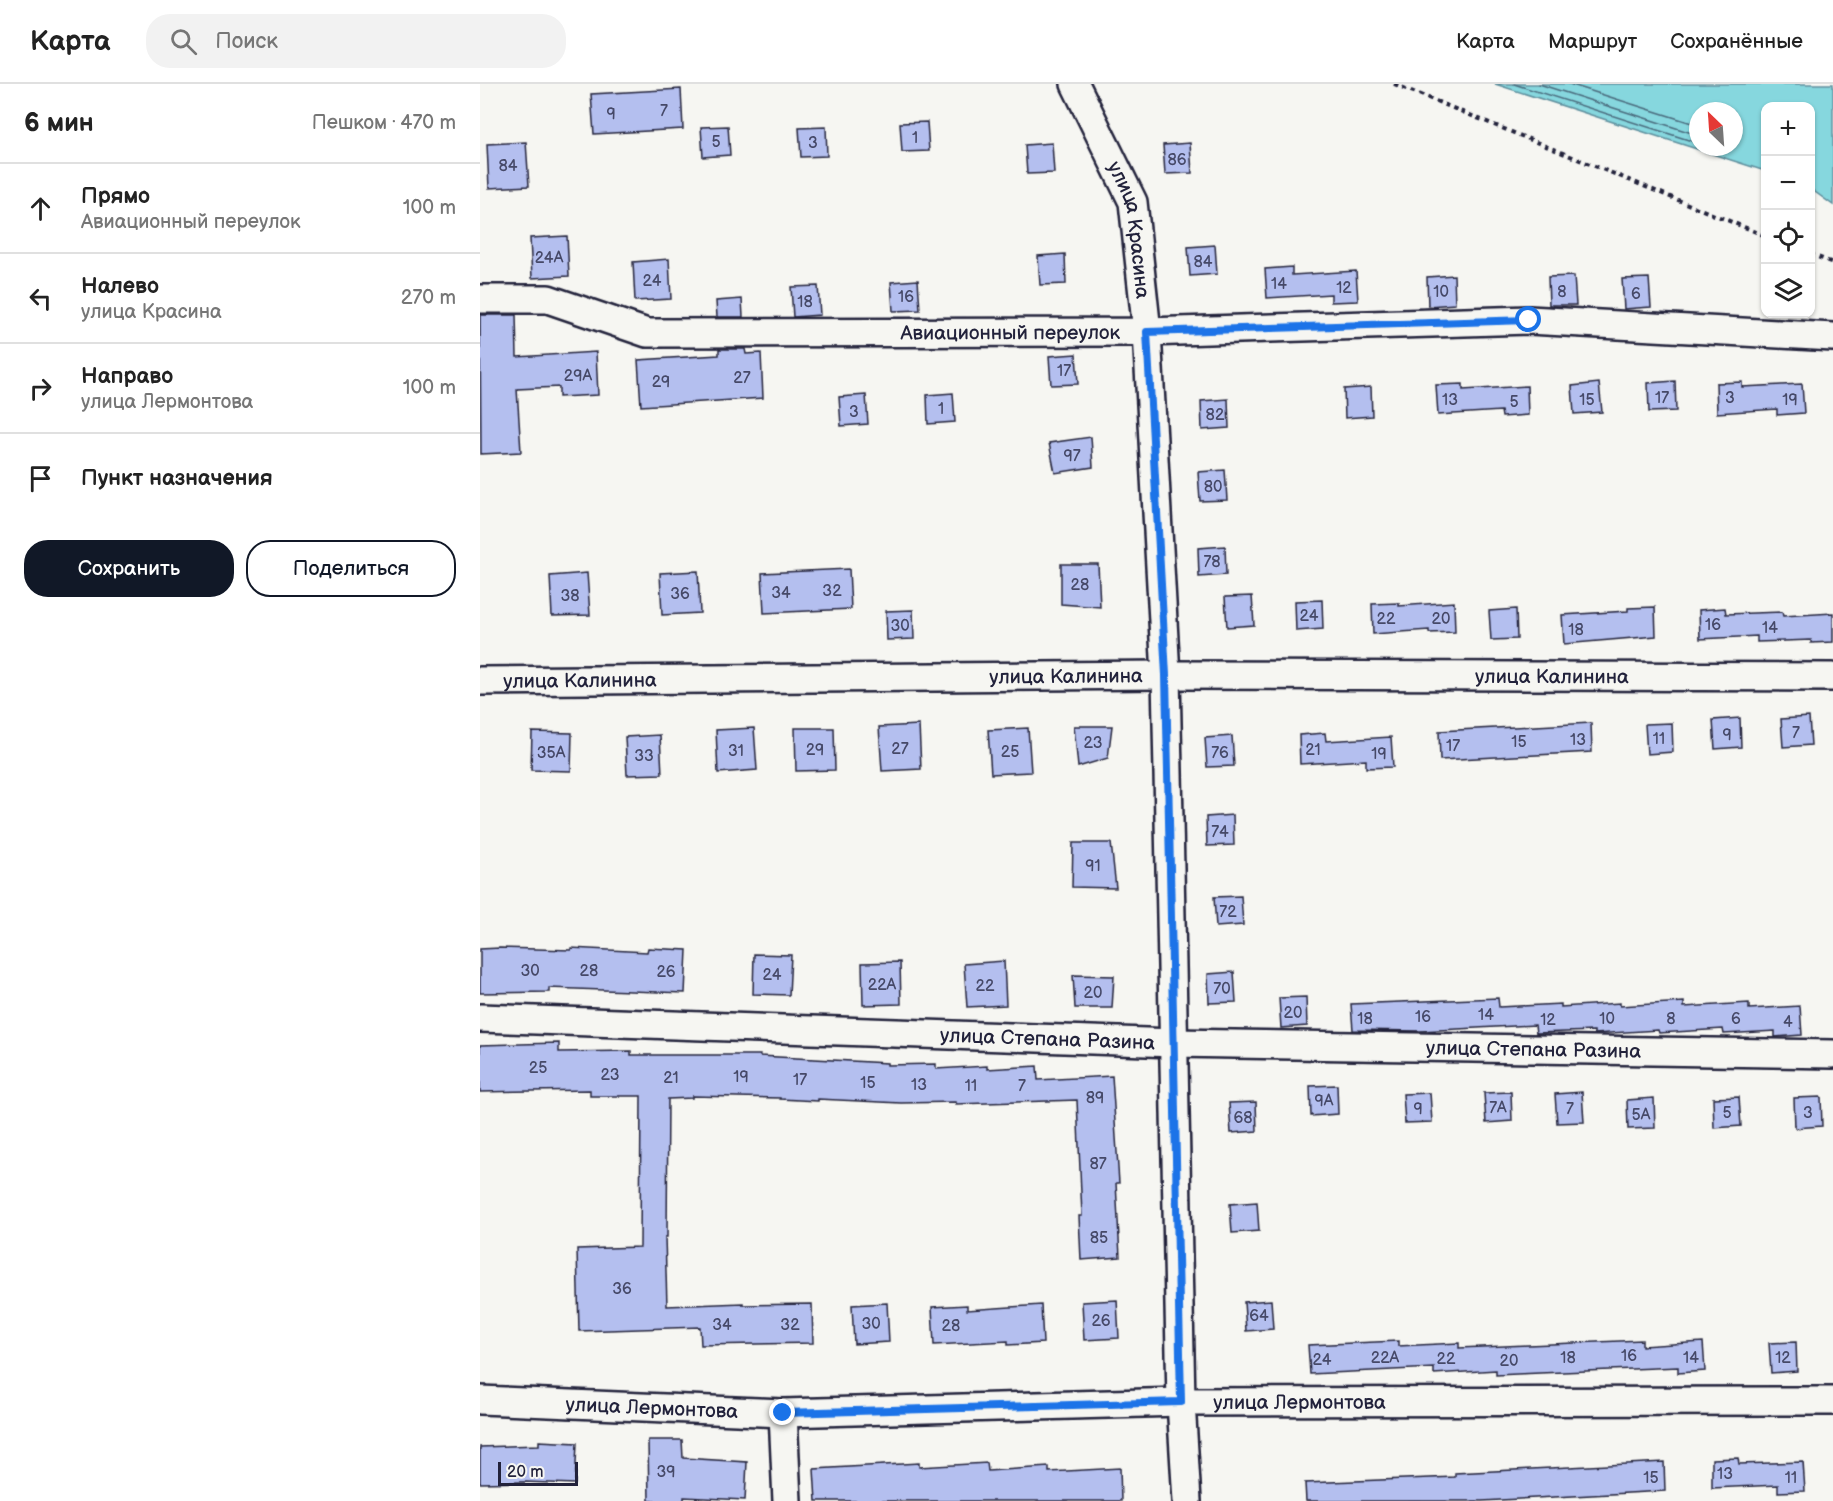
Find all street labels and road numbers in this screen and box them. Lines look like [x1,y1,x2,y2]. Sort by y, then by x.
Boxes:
street label: улица Красина [1102,158,1154,300]
street label: Авиационный переулок [899,321,1121,345]
street label: улица Калинина [989,664,1143,690]
street label: улица Калинина [1475,665,1629,689]
street label: улица Калинина [503,668,657,694]
street label: улица Степана Разина [940,1024,1156,1055]
street label: улица Степана Разина [1426,1036,1641,1064]
street label: улица Лермонтова [1213,1391,1386,1415]
street label: улица Лермонтова [565,1393,739,1424]

